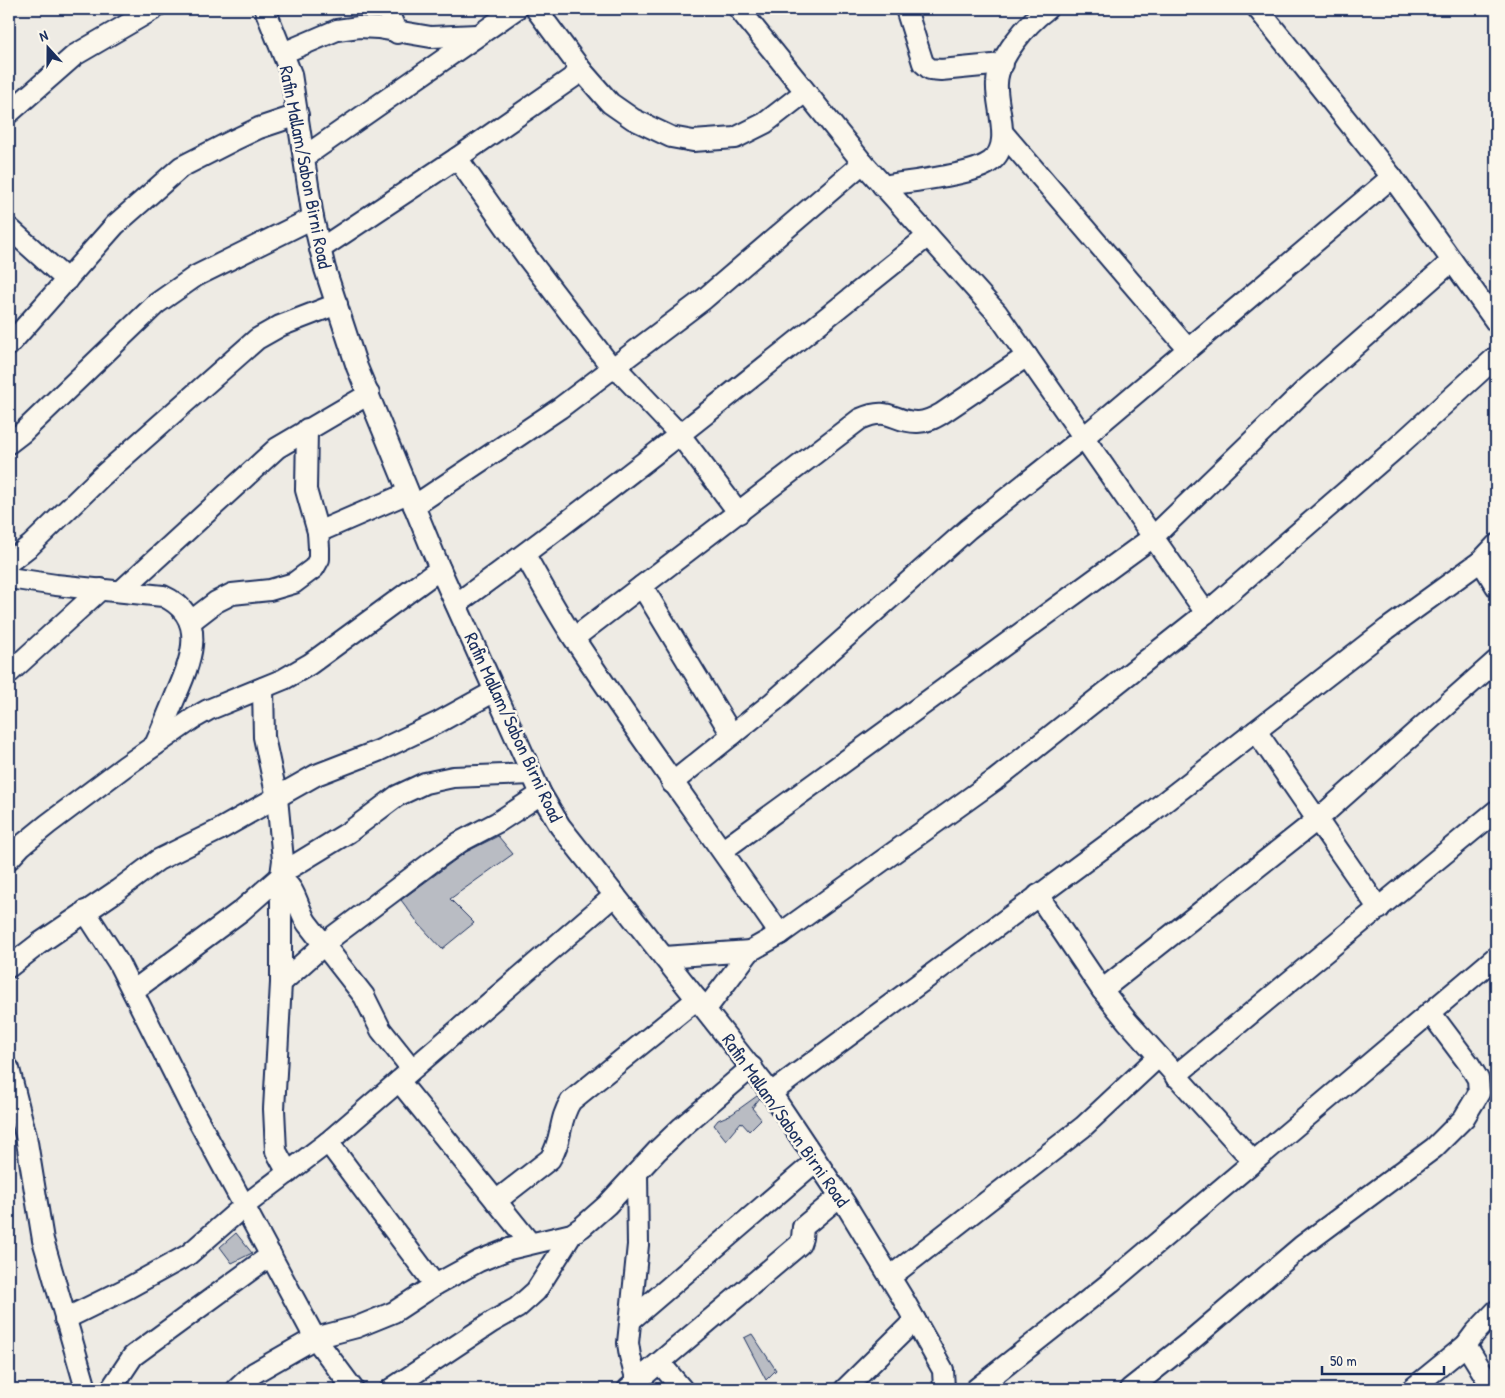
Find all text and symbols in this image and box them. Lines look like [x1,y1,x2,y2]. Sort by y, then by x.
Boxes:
north arrow [22,22,72,72]
text: N [36,25,51,46]
street label: Rafin Mallam/Sabon Birni Road [274,63,339,271]
street label: Rafin Mallam/Sabon Birni Road [459,628,570,826]
street label: Rafin Mallam/Sabon Birni Road [716,1028,856,1212]
scale bar [1322,1343,1445,1375]
text: 50 m [1330,1350,1357,1371]

